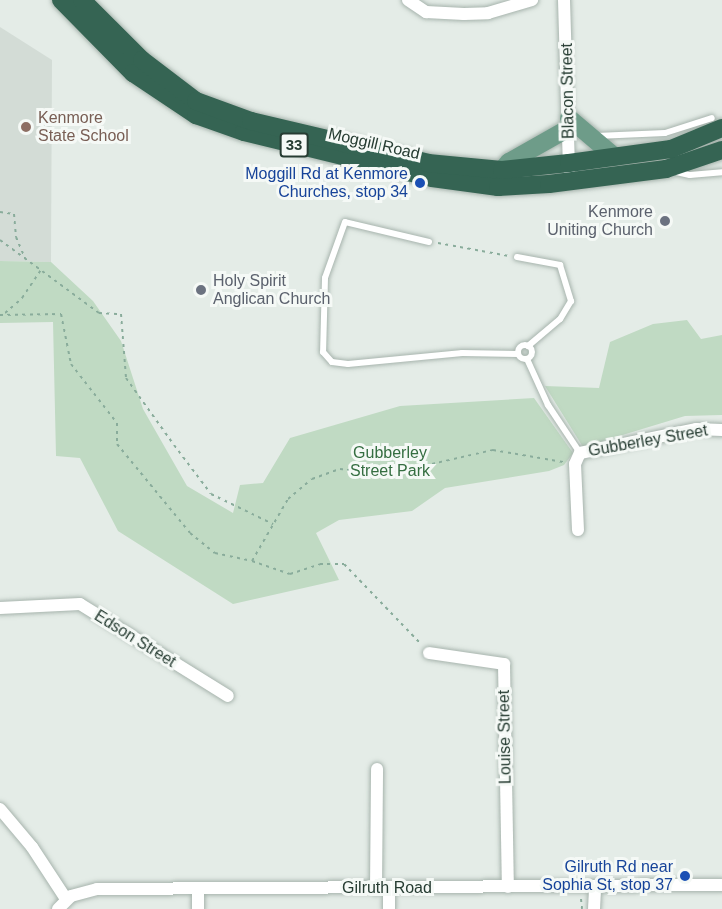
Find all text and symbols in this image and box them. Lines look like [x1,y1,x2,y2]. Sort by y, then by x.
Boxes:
street label: Blacon Street [558,43,578,139]
place label: Kenmore State School [38,108,129,146]
marker: Kenmore State School [19,120,33,134]
street label: Moggill Road [326,124,422,164]
road number: 33 [279,133,309,157]
place label: Moggill Rd at Kenmore Churches, stop 34 [245,164,408,202]
marker: Moggill Rd at Kenmore Churches, stop 34 [413,176,427,190]
place label: Kenmore Uniting Church [547,202,653,240]
marker: Kenmore Uniting Church [658,214,672,228]
place label: Holy Spirit Anglican Church [213,271,330,309]
marker: Holy Spirit Anglican Church [194,283,208,297]
street label: Gubberley Street [587,421,709,461]
park label: Gubberley Street Park [350,443,430,481]
street label: Edson Street [91,606,179,672]
street label: Louise Street [495,690,515,784]
place label: Gilruth Rd near Sophia St, stop 37 [542,857,673,895]
marker: Gilruth Rd near Sophia St, stop 37 [678,869,692,883]
street label: Gilruth Road [342,878,432,898]

